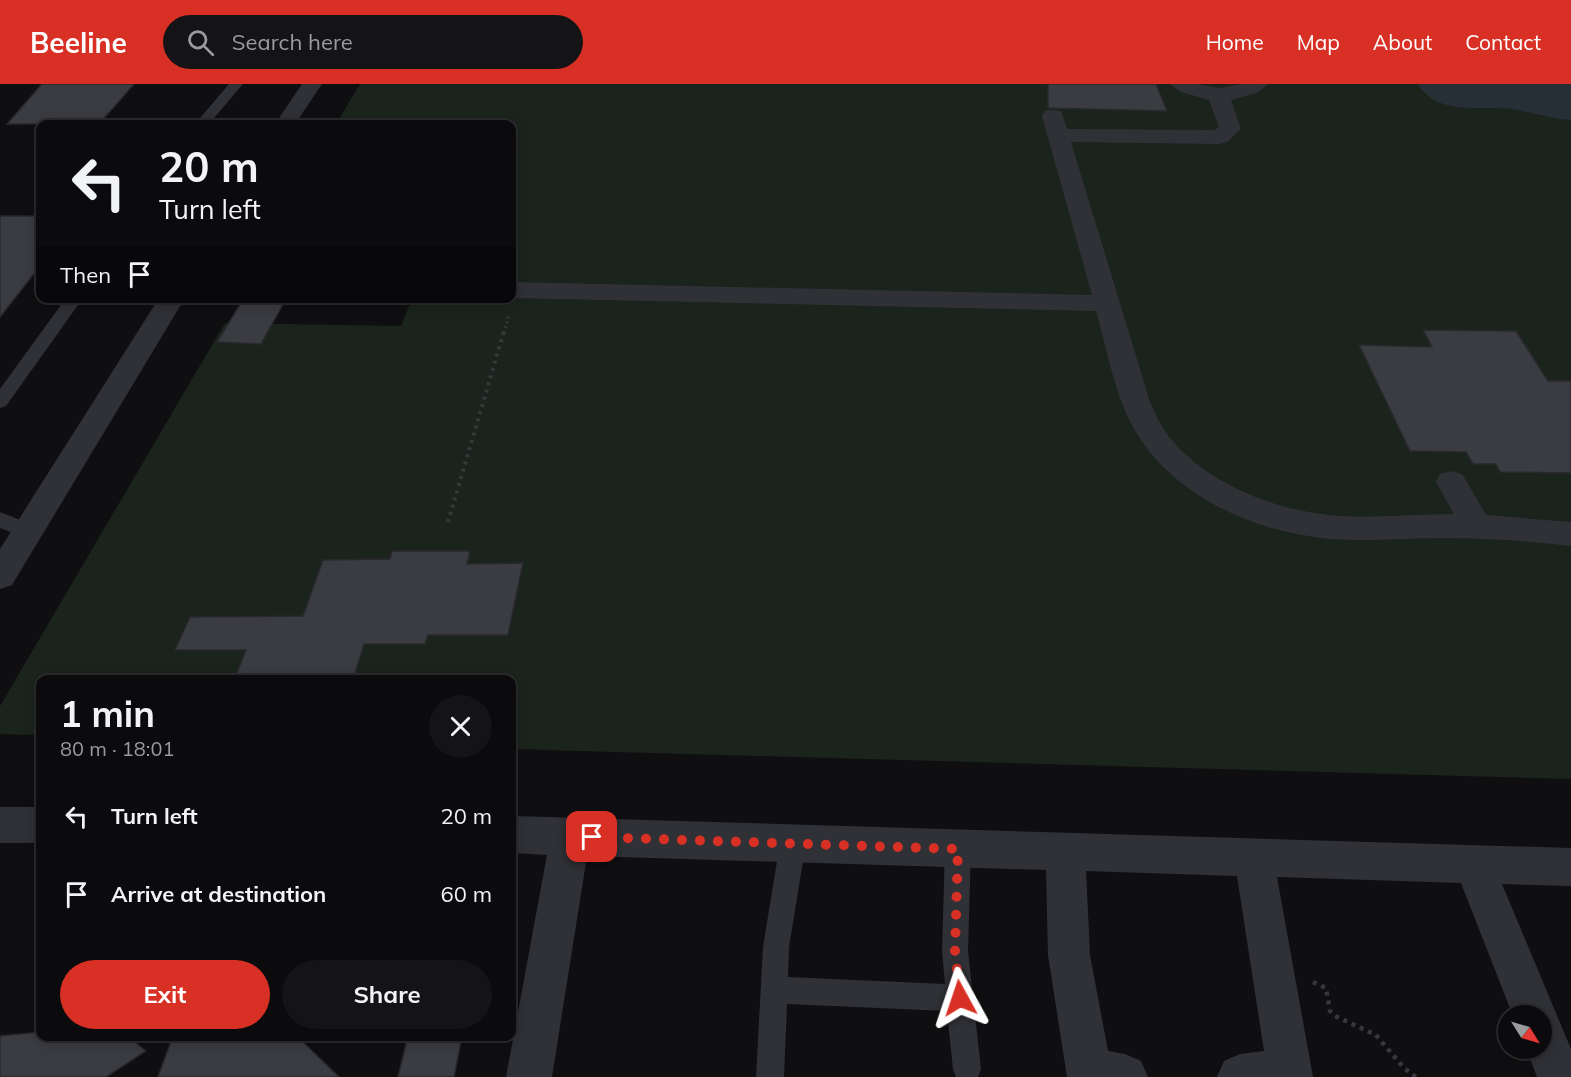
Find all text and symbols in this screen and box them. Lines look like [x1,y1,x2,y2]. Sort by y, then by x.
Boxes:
search box [163,15,583,69]
text: Beeline [30,25,127,60]
icon: search [184,26,217,59]
text: Search here [232,28,353,56]
text: Home [1206,29,1264,55]
text: Map [1297,29,1340,55]
text: About [1373,29,1432,55]
text: Contact [1465,29,1541,55]
text: 20 m [159,140,259,193]
icon: left [60,144,138,222]
text: Turn left [159,192,261,226]
icon: arrive [123,258,156,291]
text: Then [60,261,111,289]
text: 1 min [60,691,155,736]
button: close [429,695,492,758]
text: 80 m · 18:01 [60,736,174,761]
icon: left [60,800,93,833]
text: Turn left [111,802,198,830]
text: 20 m [441,802,492,830]
pin [566,811,617,862]
icon: arrive [575,820,608,853]
icon: arrive [60,878,93,911]
text: Arrive at destination [111,880,326,908]
text: 60 m [441,880,492,908]
button: Exit [60,960,270,1029]
button: Share [282,960,492,1029]
position arrow [928,966,992,1030]
north arrow [1498,1005,1552,1059]
map controls [1498,1005,1552,1059]

